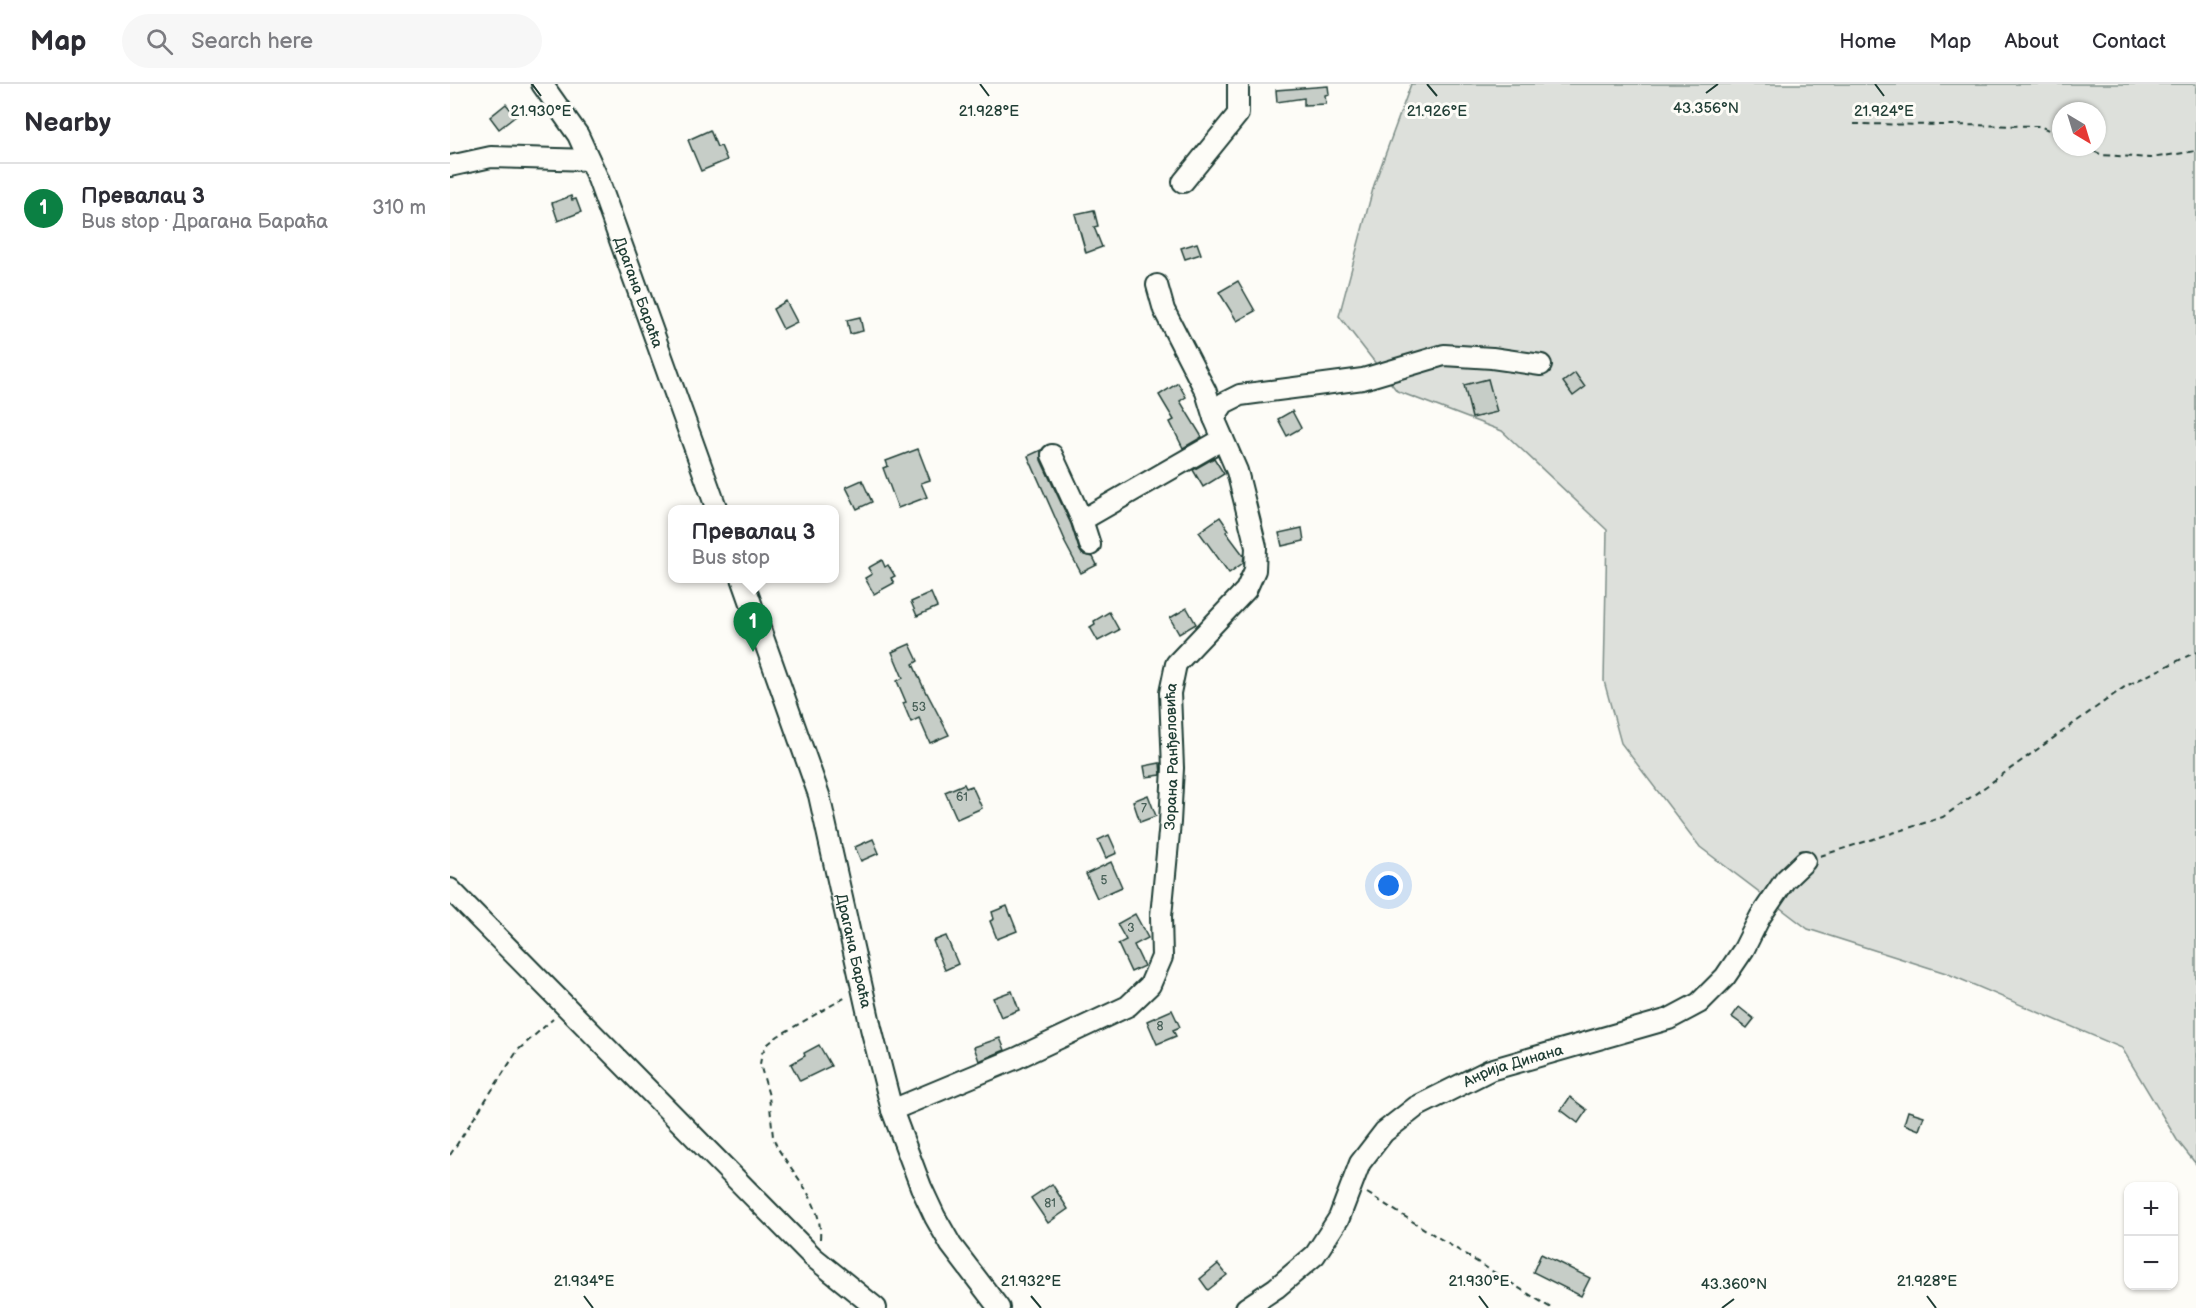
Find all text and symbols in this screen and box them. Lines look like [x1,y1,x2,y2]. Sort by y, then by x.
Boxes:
search box [122,14,542,68]
text: Map [30,25,86,58]
icon: search [143,25,176,58]
text: Search here [191,28,313,55]
text: Home [1839,29,1896,54]
text: Map [1929,29,1971,54]
text: About [2004,29,2059,54]
text: Contact [2092,29,2166,54]
text: 43.356°N [1673,99,1739,118]
text: 21.930°E [511,102,572,121]
text: 21.928°E [959,102,1019,121]
text: 21.926°E [1407,102,1467,121]
text: 21.924°E [1854,102,1914,121]
north arrow [2052,102,2106,156]
text: Nearby [24,108,111,139]
text: Превалац 3 [81,183,205,210]
text: 1 [39,196,48,220]
text: 310 m [372,196,426,220]
text: Bus stop · Драгана Бараћа [81,210,328,234]
street label: Драгана Бараћа [610,234,667,350]
popup [668,505,839,583]
text: Превалац 3 [692,519,815,546]
text: Bus stop [692,546,770,570]
pin: 1 [734,602,772,652]
street label: Зорана Ранђеловића [1160,681,1183,831]
house number: 53 [912,700,926,715]
house number: 61 [956,790,968,805]
house number: 7 [1141,801,1147,816]
your location [1374,871,1403,900]
house number: 5 [1101,873,1108,888]
street label: Драгана Бараћа [832,892,876,1010]
house number: 3 [1127,921,1135,936]
house number: 8 [1157,1019,1164,1034]
street label: Анрија Динана [1459,1040,1565,1092]
map controls [2124,1182,2178,1290]
button: + [2124,1182,2178,1236]
house number: 81 [1044,1196,1056,1211]
button: − [2124,1236,2178,1290]
text: 21.934°E [554,1272,614,1291]
text: 21.932°E [1001,1272,1061,1291]
text: 21.930°E [1449,1272,1510,1291]
text: 21.928°E [1897,1272,1957,1291]
text: 43.360°N [1701,1275,1767,1294]

